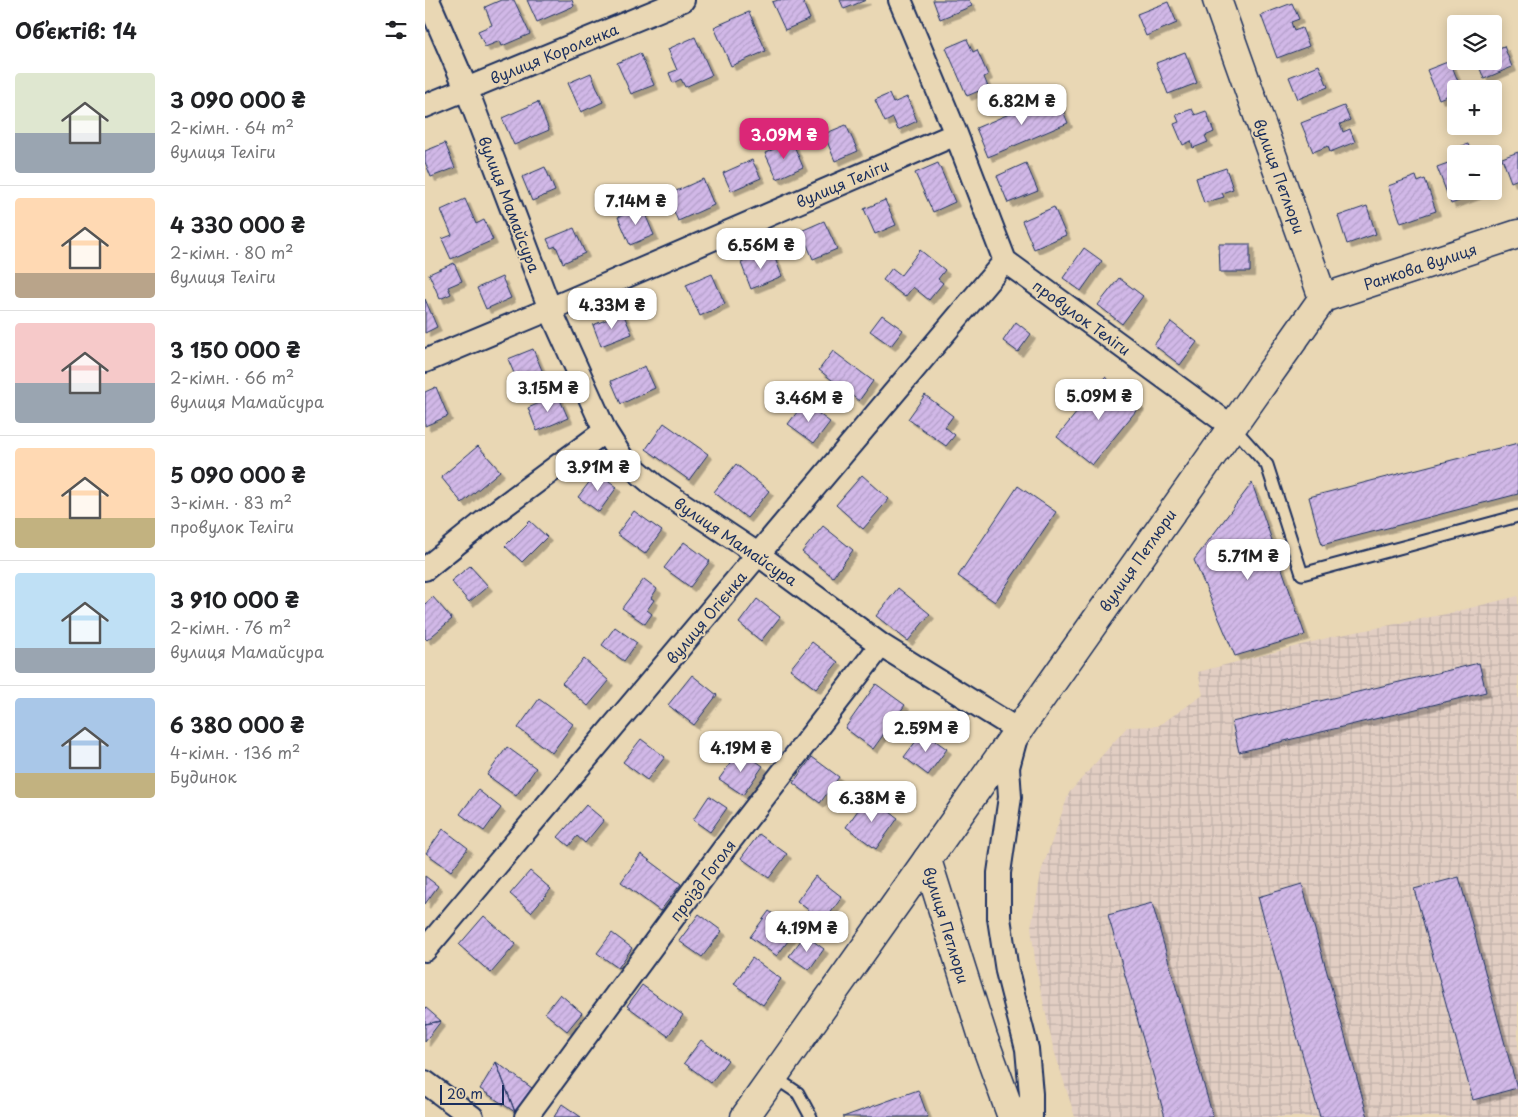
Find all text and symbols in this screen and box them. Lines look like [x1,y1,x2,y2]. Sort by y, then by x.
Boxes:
text: Об’єктів: 14 [15,14,137,46]
map controls [1447,15,1502,200]
button: layers [1447,15,1502,70]
icon: filters [382,16,410,44]
street label: вулиця Короленка [486,17,622,89]
button: + [1447,80,1502,135]
text: 3 090 000 ₴ [170,83,306,115]
pin: 6.82M ₴ [976,84,1068,126]
text: 6.82M ₴ [989,88,1055,112]
icon: home [55,93,115,153]
text: 2-кімн. · 64 m² [170,115,294,139]
street label: вулиця Петлюри [1249,115,1311,237]
pin: 3.09M ₴ [738,118,830,160]
text: 3.09M ₴ [751,122,817,146]
street label: вулиця Мамайсура [473,133,547,276]
text: вулиця Теліги [170,139,276,163]
button: − [1447,145,1502,200]
street label: вулиця Теліги [792,153,892,213]
pin: 7.14M ₴ [590,184,682,226]
text: 7.14M ₴ [606,188,666,212]
text: 4 330 000 ₴ [170,208,305,240]
icon: home [55,218,115,278]
pin: 6.56M ₴ [715,228,807,270]
text: 6.56M ₴ [727,232,795,256]
street label: Ранкова вулиця [1360,237,1480,295]
text: 2-кімн. · 80 m² [170,240,294,264]
text: вулиця Теліги [170,264,276,288]
street label: провулок Теліги [1028,274,1136,360]
pin: 4.33M ₴ [566,288,658,330]
text: 4.33M ₴ [579,292,645,316]
text: 3 150 000 ₴ [170,333,301,365]
icon: home [55,343,115,403]
text: 2-кімн. · 66 m² [170,365,294,389]
pin: 3.15M ₴ [502,370,594,413]
text: 3.15M ₴ [517,375,579,399]
pin: 5.09M ₴ [1053,378,1145,421]
pin: 3.46M ₴ [763,380,855,423]
text: 5.09M ₴ [1066,383,1132,407]
text: 3.46M ₴ [775,385,843,409]
text: вулиця Мамайсура [170,389,324,413]
pin: 3.91M ₴ [552,450,644,492]
text: 3.91M ₴ [566,454,630,478]
text: 5 090 000 ₴ [170,458,306,490]
icon: home [55,468,115,528]
text: 3-кімн. · 83 m² [170,490,292,514]
street label: вулиця Мамайсура [670,491,803,591]
street label: вулиця Петлюри [1093,504,1181,616]
text: провулок Теліги [170,514,294,538]
pin: 5.71M ₴ [1202,538,1294,581]
text: 5.71M ₴ [1217,543,1279,567]
street label: вулиця Огієнка [660,565,752,668]
text: 3 910 000 ₴ [170,583,299,615]
icon: home [55,593,115,653]
text: 2-кімн. · 76 m² [170,615,291,639]
text: вулиця Мамайсура [170,639,324,663]
text: 6 380 000 ₴ [170,708,304,740]
pin: 2.59M ₴ [880,710,972,753]
text: 2.59M ₴ [894,715,958,739]
icon: home [55,718,115,778]
pin: 4.19M ₴ [695,730,787,773]
text: 4.19M ₴ [710,735,772,759]
text: 4-кімн. · 136 m² [170,740,300,764]
text: Будинок [170,764,237,788]
pin: 6.38M ₴ [826,780,918,823]
text: 6.38M ₴ [838,785,906,809]
street label: проїзд Гоголя [663,834,741,926]
street label: вулиця Петлюри [918,864,976,986]
pin: 4.19M ₴ [761,910,853,953]
text: 4.19M ₴ [776,915,838,939]
scale bar [440,1082,504,1105]
text: 20 m [447,1083,483,1104]

